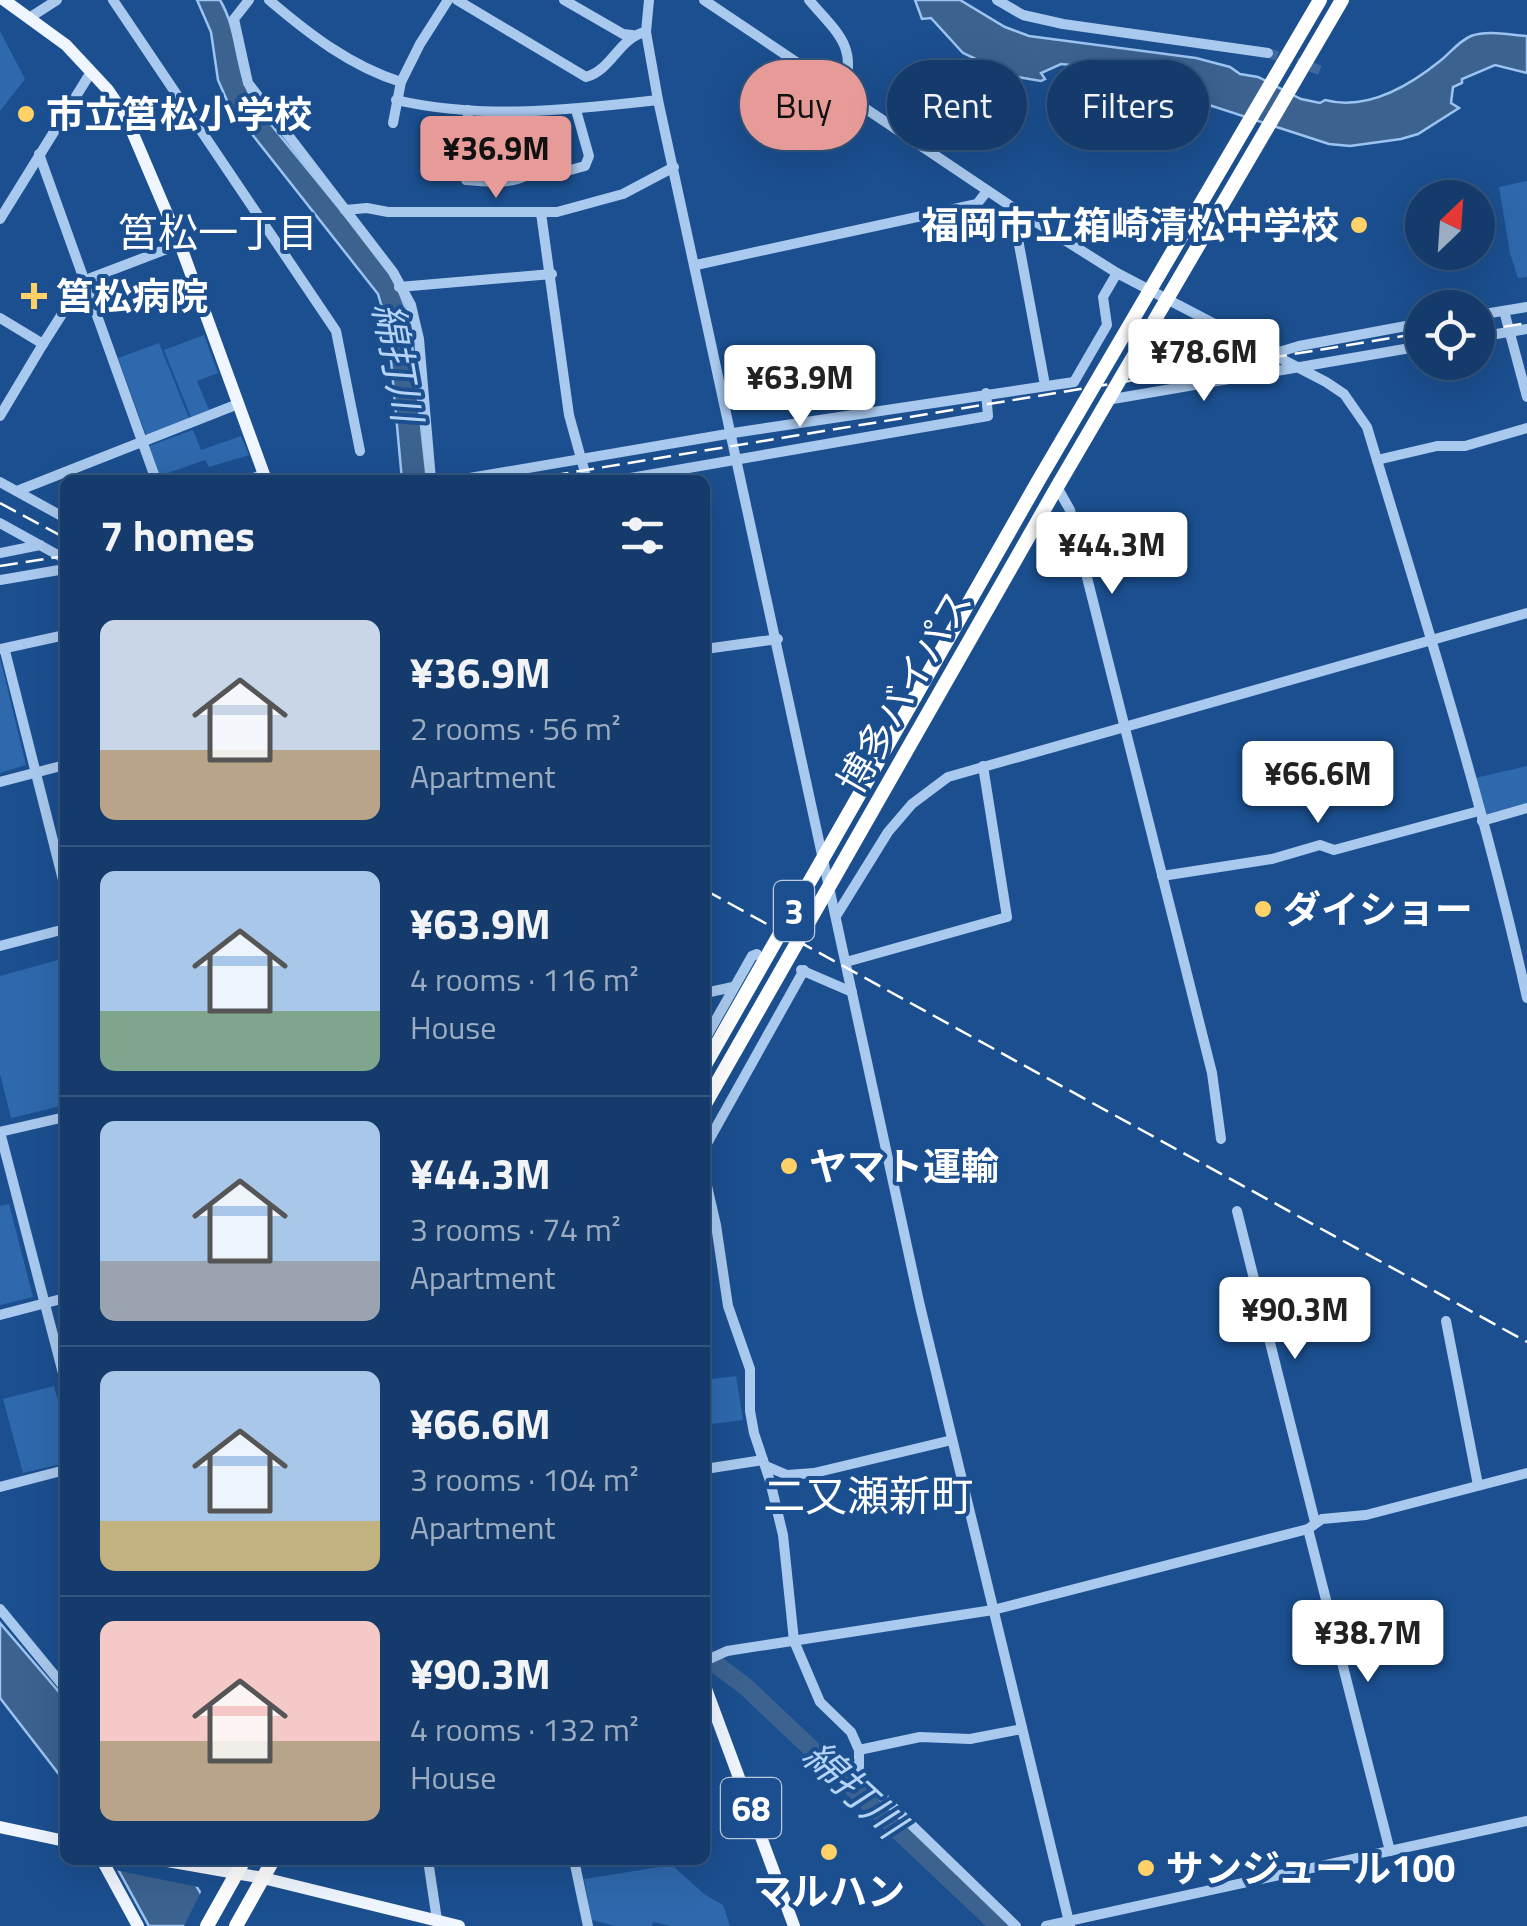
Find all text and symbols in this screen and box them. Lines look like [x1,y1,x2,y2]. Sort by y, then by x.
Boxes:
chip: Buy [740,60,867,150]
chip: Rent [887,60,1027,150]
chip: Filters [1047,60,1209,150]
place label: 市立筥松小学校 [46,85,312,143]
marker: 市立筥松小学校 [15,103,37,125]
pin: ¥36.9M [415,116,577,201]
text: ¥36.9M [442,124,550,172]
north arrow [1405,180,1495,270]
map controls [1405,180,1495,380]
place label: 福岡市立箱崎清松中学校 [921,196,1339,254]
district label: 筥松一丁目 [118,202,318,263]
marker: 福岡市立箱崎清松中学校 [1348,214,1370,236]
place label: 筥松病院 [56,267,208,325]
marker: 筥松病院 [21,283,47,309]
button: locate [1405,290,1495,380]
water label: 綿打川 [358,298,439,430]
pin: ¥78.6M [1123,319,1285,404]
text: ¥78.6M [1150,327,1258,375]
pin: ¥63.9M [719,345,881,430]
text: ¥63.9M [746,353,854,401]
text: 7 homes [100,503,255,567]
icon: filters [615,508,670,563]
pin: ¥44.3M [1031,512,1193,597]
text: ¥44.3M [1058,520,1166,568]
street label: 博多バイパス [822,578,986,804]
text: ¥36.9M [410,640,551,704]
icon: home [180,660,300,780]
text: 2 rooms · 56 m² [410,704,621,752]
pin: ¥66.6M [1237,741,1399,826]
text: ¥66.6M [1264,749,1372,797]
text: Apartment [410,752,556,800]
place label: ダイショー [1283,880,1473,938]
road number: 3 [774,881,814,941]
text: ¥63.9M [410,891,551,955]
marker: ダイショー [1252,898,1274,920]
icon: home [180,911,300,1031]
text: 4 rooms · 116 m² [410,955,639,1003]
text: House [410,1003,496,1051]
place label: ヤマト運輸 [809,1137,999,1195]
text: ¥44.3M [410,1141,551,1205]
marker: ヤマト運輸 [778,1155,800,1177]
icon: home [180,1161,300,1281]
text: 3 rooms · 74 m² [410,1205,621,1253]
text: Apartment [410,1253,556,1301]
pin: ¥90.3M [1214,1277,1376,1362]
text: ¥90.3M [1241,1285,1349,1333]
text: ¥66.6M [410,1391,551,1455]
icon: home [180,1411,300,1531]
text: 3 rooms · 104 m² [410,1455,639,1503]
district label: 二又瀬新町 [763,1463,973,1527]
text: Apartment [410,1503,556,1551]
pin: ¥38.7M [1287,1600,1449,1685]
text: ¥38.7M [1314,1608,1422,1656]
text: ¥90.3M [410,1641,551,1705]
icon: home [180,1661,300,1781]
text: 4 rooms · 132 m² [410,1705,639,1753]
water label: 綿打川 [789,1726,922,1855]
text: House [410,1753,496,1801]
road number: 68 [721,1778,781,1838]
place label: サンジュール100 [1166,1839,1455,1897]
marker: マルハン [818,1841,840,1863]
marker: サンジュール100 [1135,1857,1157,1879]
place label: マルハン [753,1862,905,1920]

